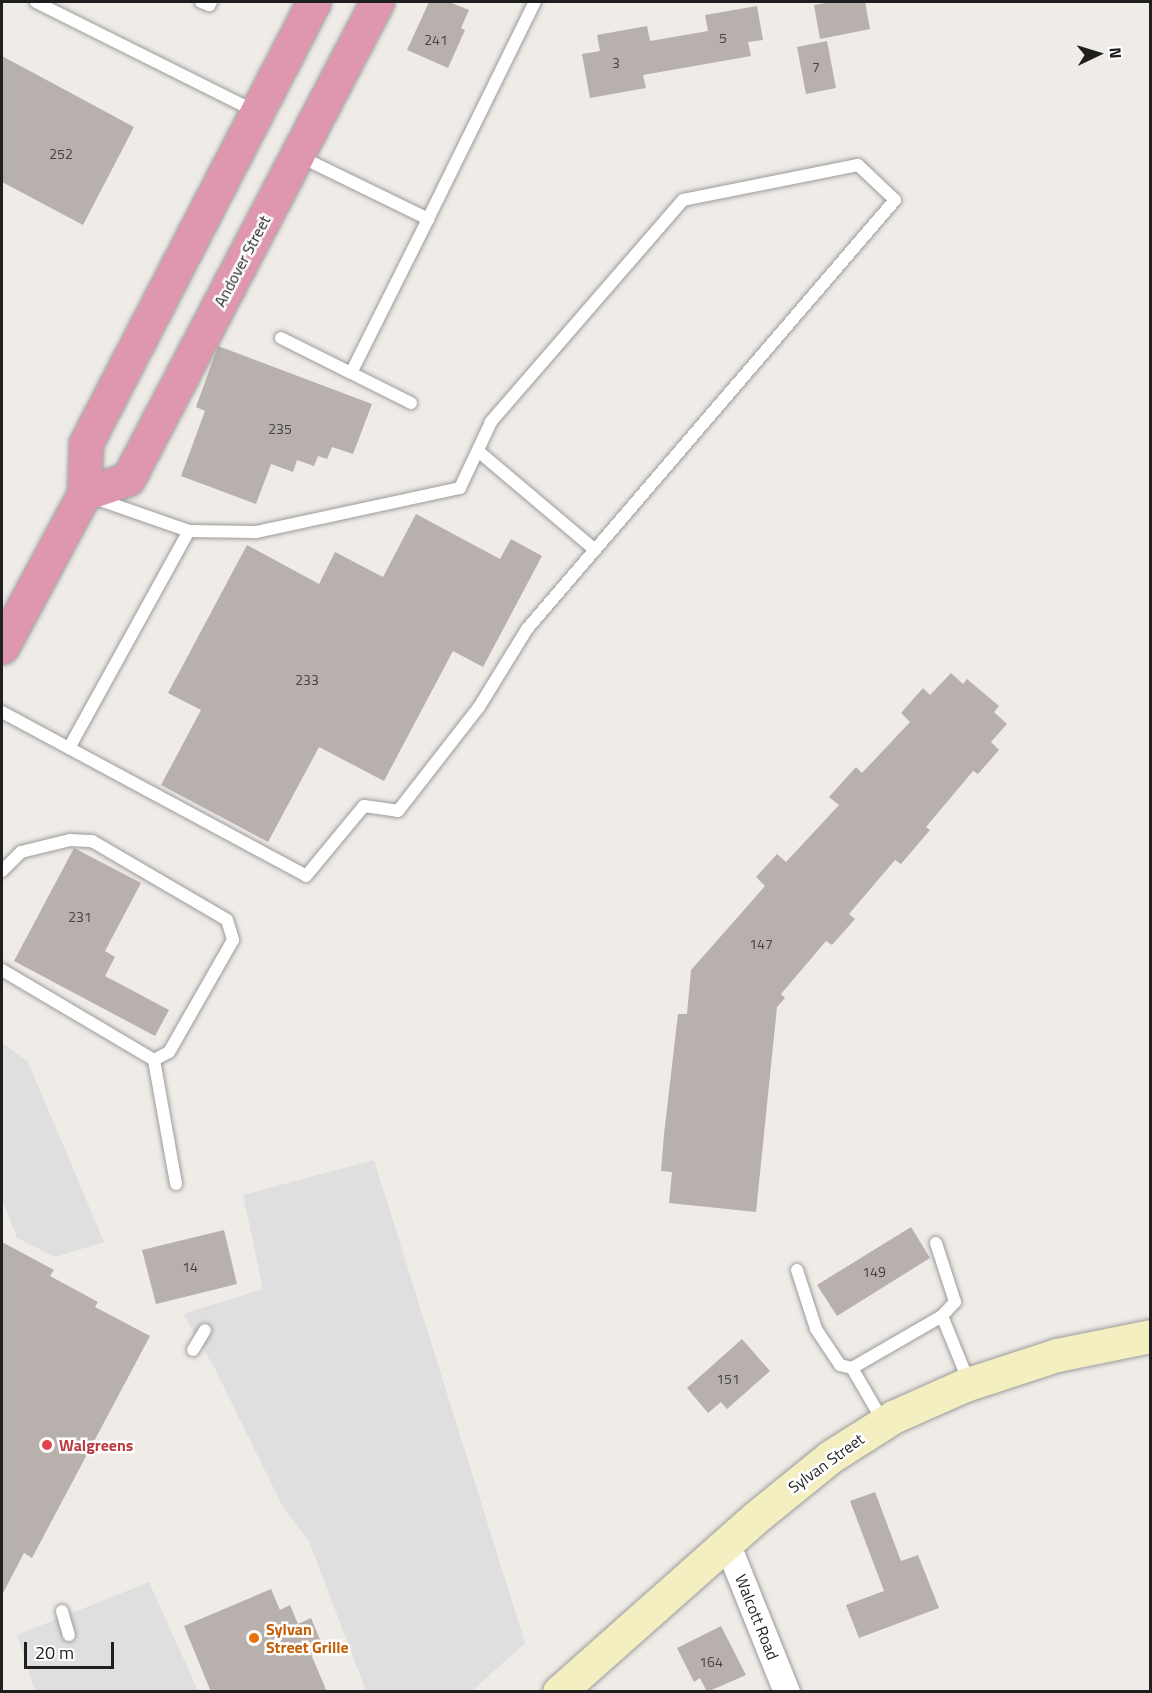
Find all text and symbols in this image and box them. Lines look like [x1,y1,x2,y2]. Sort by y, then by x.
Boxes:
north arrow [1068,24,1128,84]
house number: 5 [719,30,727,46]
house number: 241 [424,32,448,48]
text: N [1104,46,1128,59]
house number: 3 [612,55,620,71]
house number: 7 [812,59,820,75]
house number: 252 [49,146,73,162]
street label: Andover Street [210,212,274,310]
house number: 235 [268,421,292,437]
house number: 233 [295,672,319,688]
house number: 231 [68,909,92,925]
house number: 147 [749,936,773,952]
house number: 14 [182,1259,198,1275]
house number: 149 [862,1264,886,1280]
house number: 151 [716,1371,740,1387]
street label: Sylvan Street [784,1429,868,1497]
place label: Walgreens [59,1435,133,1455]
marker: Walgreens [40,1438,54,1452]
street label: Walcott Road [731,1572,783,1662]
place label: Sylvan Street Grille [266,1619,349,1657]
scale bar [27,1630,117,1668]
marker: Sylvan Street Grille [247,1631,261,1645]
text: 20 m [35,1639,74,1666]
house number: 164 [699,1654,723,1670]

